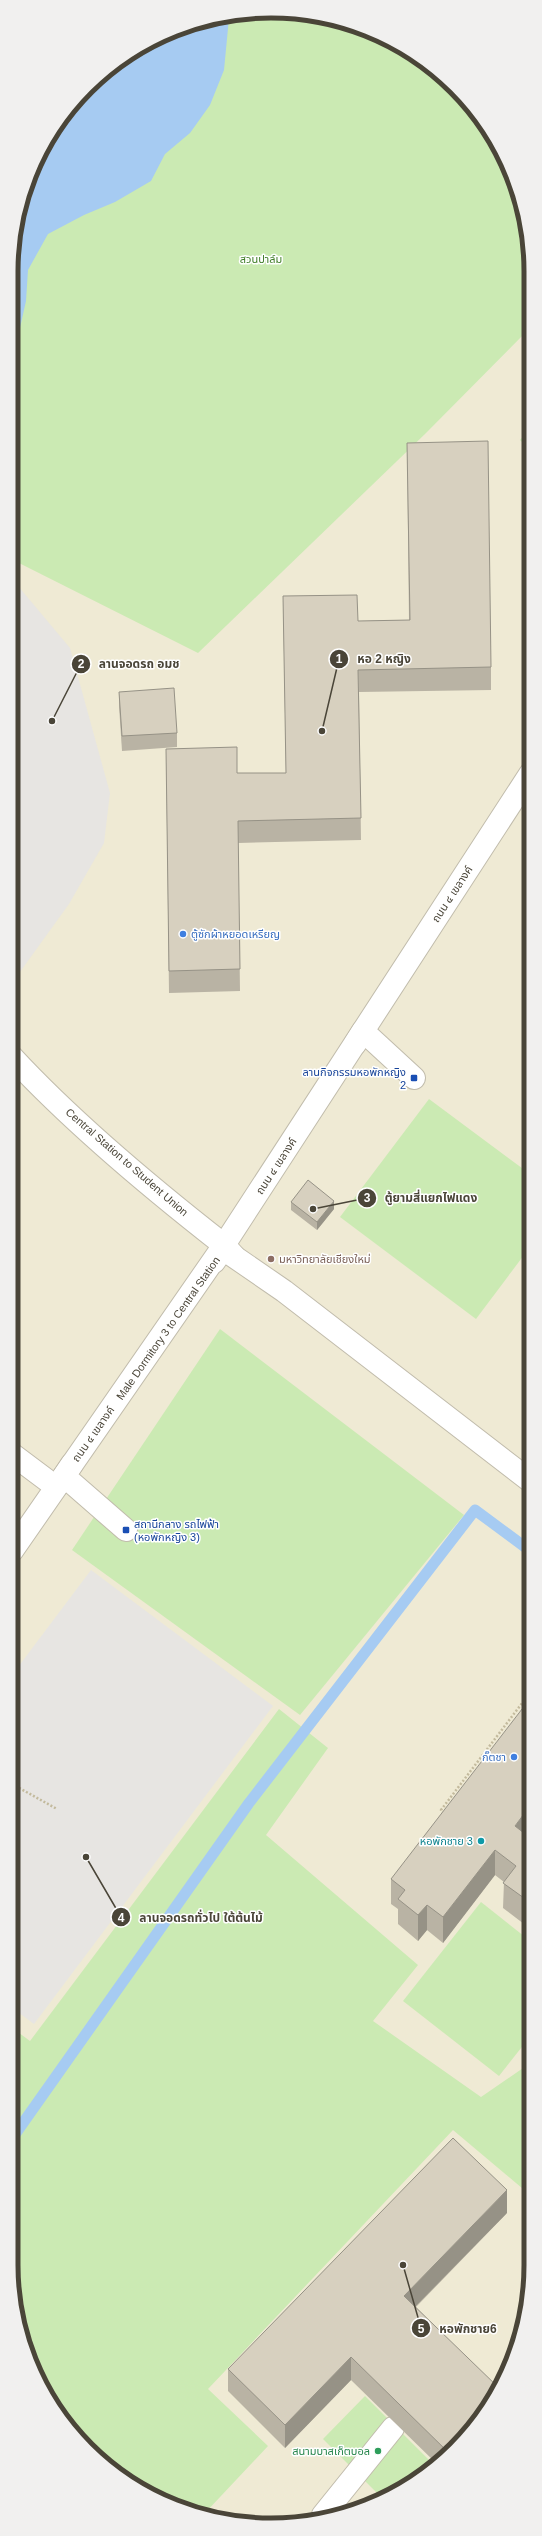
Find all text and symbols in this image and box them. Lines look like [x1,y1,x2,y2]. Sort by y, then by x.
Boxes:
park label: สวนปาล์ม [240,253,282,265]
callout: หอ 2 หญิง [329,647,418,671]
callout: ลานจอดรถ อมช [71,652,188,676]
text: 1 [336,652,343,666]
text: หอ 2 หญิง [357,652,411,666]
text: 2 [78,657,85,671]
text: ลานจอดรถ อมช [99,657,179,671]
street label: ถนน ๔ เขลางค์ [429,864,475,924]
place label: ตู้ซักผ้าหยอดเหรียญ [191,928,280,941]
marker: ตู้ซักผ้าหยอดเหรียญ [178,929,188,939]
place label: ลานกิจกรรมหอพักหญิง 2 [303,1066,406,1091]
marker: ลานกิจกรรมหอพักหญิง 2 [409,1073,419,1083]
street label: Central Station to Student Union [64,1106,190,1218]
street label: ถนน ๔ เขลางค์ [253,1136,299,1196]
callout: ตู้ยามสี่แยกไฟแดง [357,1186,485,1210]
text: ตู้ยามสี่แยกไฟแดง [385,1189,477,1206]
text: 3 [364,1191,371,1205]
place label: มหาวิทยาลัยเชียงใหม่ [279,1253,371,1265]
street label: Male Dormitory 3 to Central Station [114,1254,222,1402]
marker: มหาวิทยาลัยเชียงใหม่ [266,1254,276,1264]
street label: ถนน ๔ เขลางค์ [70,1404,116,1464]
place label: สถานีกลาง รถไฟฟ้า (หอพักหญิง 3) [134,1518,219,1543]
marker: สถานีกลาง รถไฟฟ้า (หอพักหญิง 3) [121,1525,131,1535]
place label: กั๊ตชา [482,1750,506,1763]
marker: กั๊ตชา [509,1752,519,1762]
place label: หอพักชาย 3 [420,1835,473,1847]
marker: หอพักชาย 3 [476,1836,486,1846]
callout: ลานจอดรถทั่วไป ใต้ต้นไม้ [111,1905,271,1929]
text: ลานจอดรถทั่วไป ใต้ต้นไม้ [139,1909,263,1925]
text: 4 [118,1911,125,1925]
callout: หอพักชาย6 [411,2316,505,2340]
text: 5 [418,2322,425,2336]
text: หอพักชาย6 [439,2322,497,2336]
place label: สนามบาสเก็ตบอล [292,2445,370,2457]
marker: สนามบาสเก็ตบอล [373,2446,383,2456]

